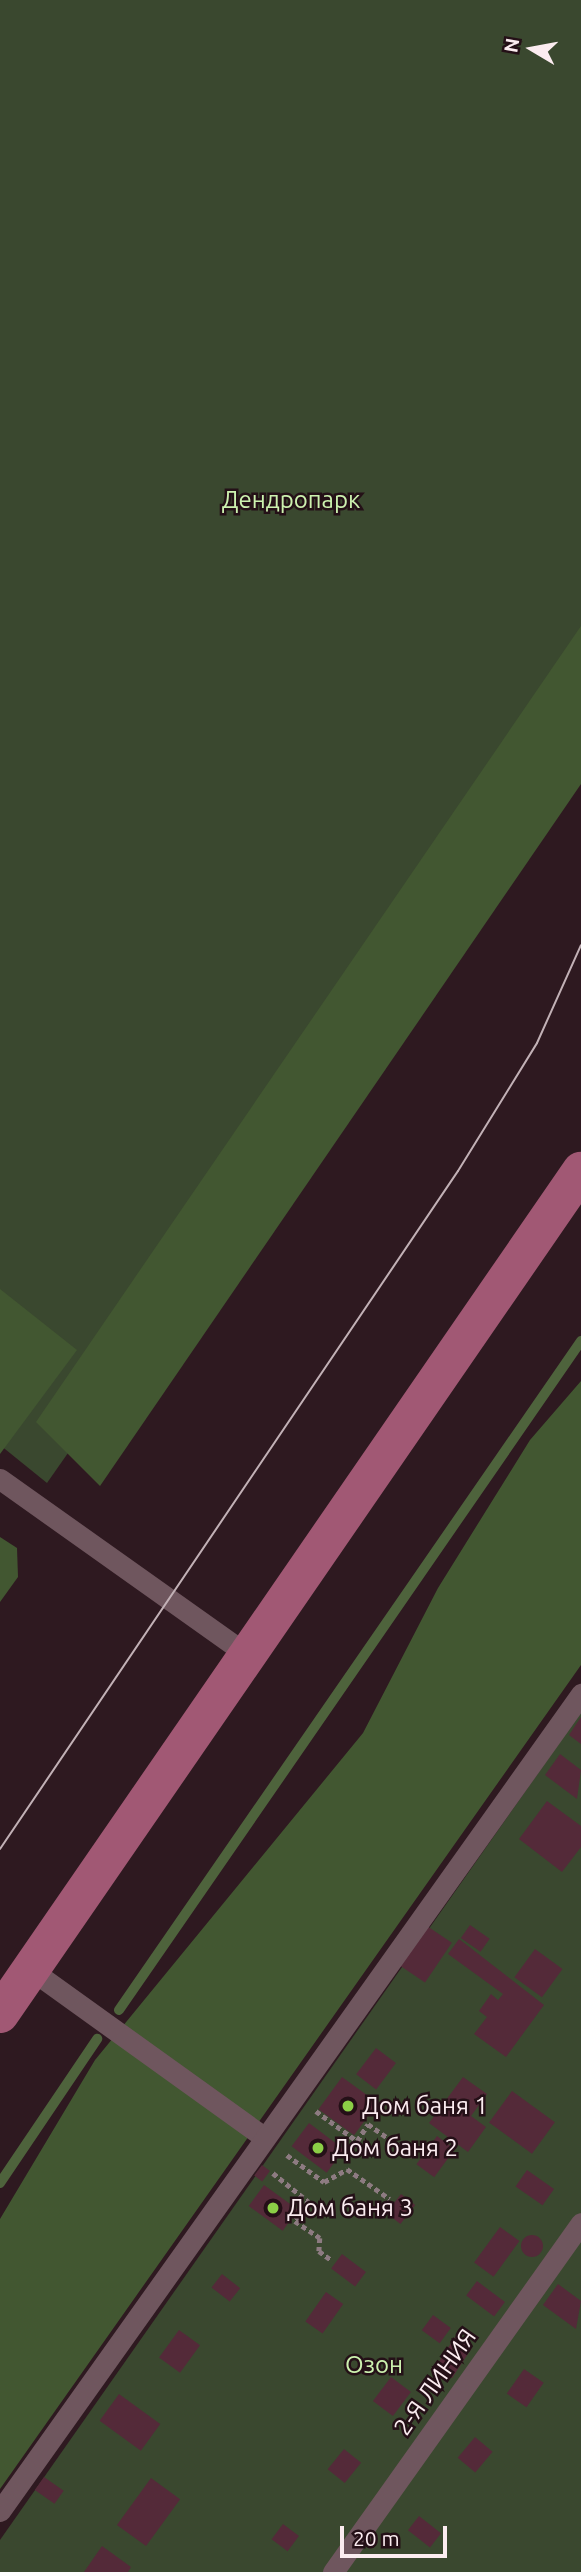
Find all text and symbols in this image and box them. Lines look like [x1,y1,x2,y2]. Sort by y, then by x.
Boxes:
north arrow [497,14,567,84]
text: N [499,36,523,54]
park label: Дендропарк [222,486,360,514]
place label: Дом баня 1 [362,2092,488,2120]
marker: Дом баня 1 [340,2098,356,2114]
place label: Дом баня 2 [332,2134,458,2162]
marker: Дом баня 2 [310,2140,326,2156]
place label: Дом баня 3 [287,2194,413,2222]
marker: Дом баня 3 [265,2200,281,2216]
street label: 2-Я ЛИНИЯ [388,2323,482,2441]
park label: Озон [345,2351,403,2379]
scale bar [343,2512,450,2556]
text: 20 m [353,2526,400,2550]

